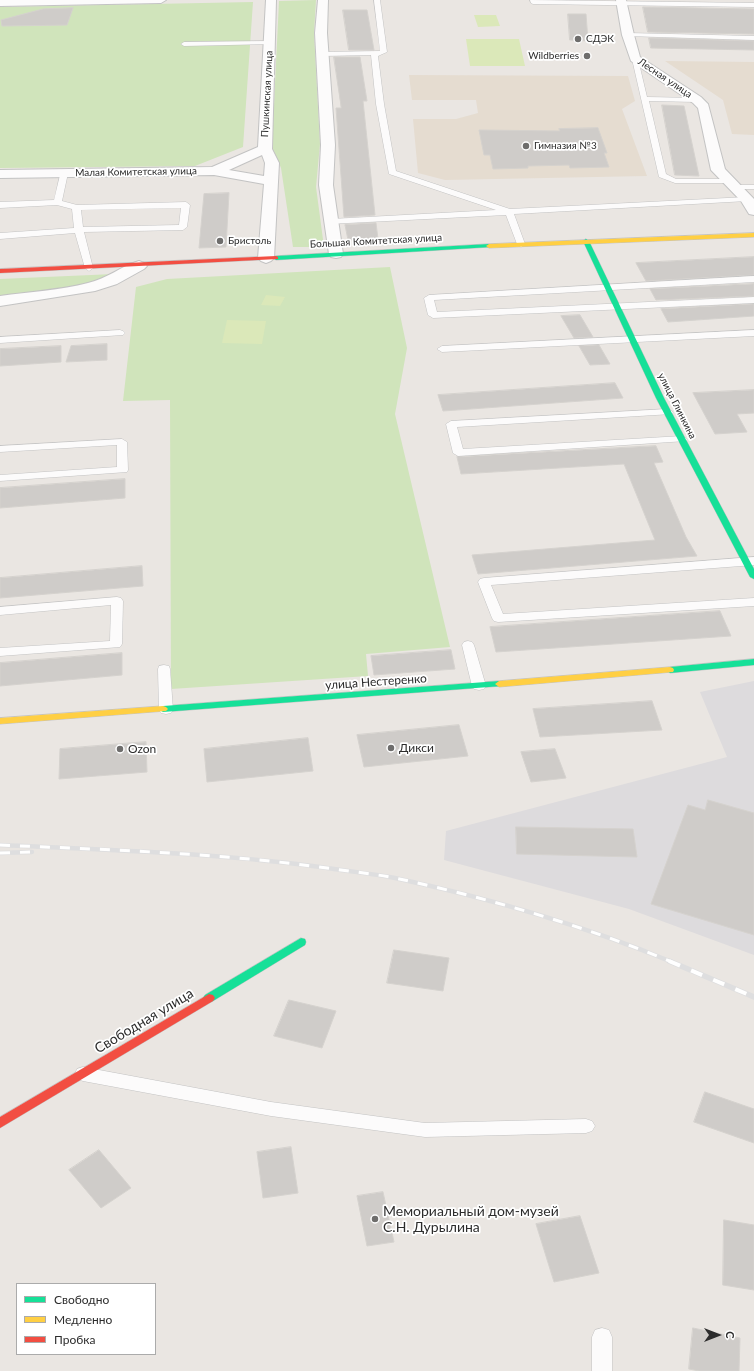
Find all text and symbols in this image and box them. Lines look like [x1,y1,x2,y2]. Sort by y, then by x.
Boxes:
place label: СДЭК [586,33,614,45]
marker: СДЭК [573,34,583,44]
street label: Пушкинская улица [259,50,275,138]
place label: Wildberries [528,50,579,62]
marker: Wildberries [582,51,592,61]
street label: Лесная улица [636,56,694,100]
place label: Гимназия №3 [534,140,597,152]
marker: Гимназия №3 [521,141,531,151]
street label: Малая Комитетская улица [75,165,197,179]
street label: Большая Комитетская улица [310,232,442,250]
place label: Бристоль [228,235,271,247]
marker: Бристоль [215,236,225,246]
street label: улица Глинкина [655,371,699,441]
street label: улица Нестеренко [325,671,427,693]
place label: Дикси [399,741,434,755]
place label: Ozon [128,742,156,756]
marker: Дикси [386,743,396,753]
marker: Ozon [115,744,125,754]
street label: Свободная улица [92,985,196,1057]
place label: Мемориальный дом-музей С.Н. Дурылина [383,1203,559,1236]
marker: Мемориальный дом-музей С.Н. Дурылина [370,1214,380,1224]
legend [16,1283,156,1355]
text: Свободно [54,1292,109,1307]
text: Медленно [54,1312,112,1327]
north arrow [698,1315,738,1355]
text: С [724,1331,737,1339]
text: Пробка [54,1332,95,1347]

